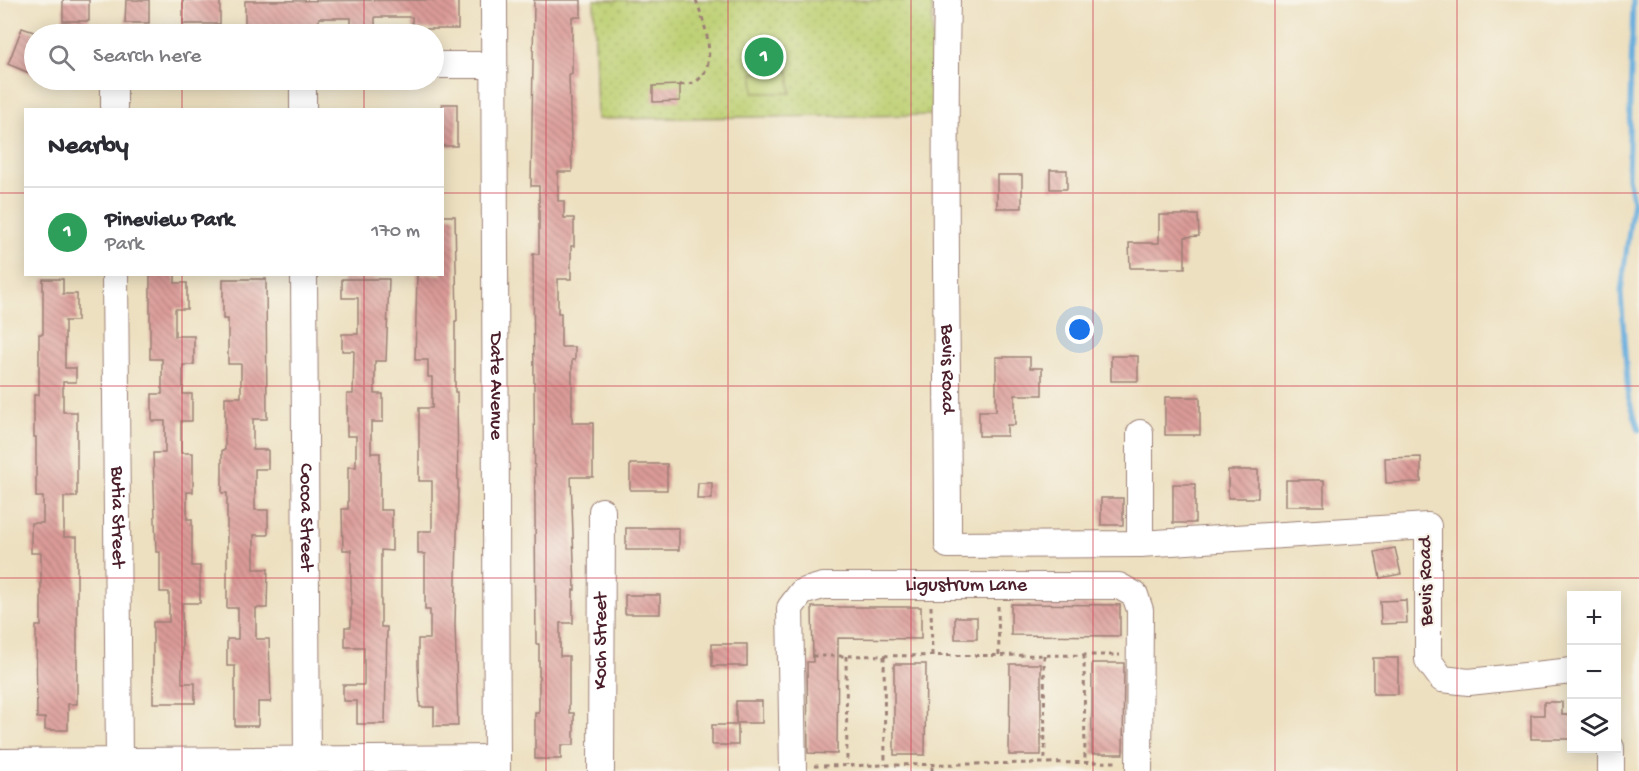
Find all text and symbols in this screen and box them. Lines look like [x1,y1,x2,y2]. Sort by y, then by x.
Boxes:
search box [24,24,444,90]
pin: 1 [744,34,783,80]
icon: search [45,41,78,74]
text: Search here [93,44,201,70]
text: Nearby [48,132,129,163]
text: Pineview Park [105,208,234,234]
text: 1 [63,221,72,244]
text: 170 m [371,221,420,244]
text: Park [105,234,143,257]
your location [1065,315,1094,344]
street label: Bevis Road [935,323,959,416]
street label: Date Avenue [484,330,507,441]
street label: Cocoa Street [294,463,317,573]
street label: Butia Street [105,465,129,570]
street label: Bevis Road [1415,534,1439,627]
street label: Ligustrum Lane [905,575,1028,598]
street label: Koch Street [590,591,613,690]
map controls [1567,591,1621,753]
button: + [1567,591,1621,645]
button: − [1567,645,1621,699]
button: layers [1567,699,1621,753]

